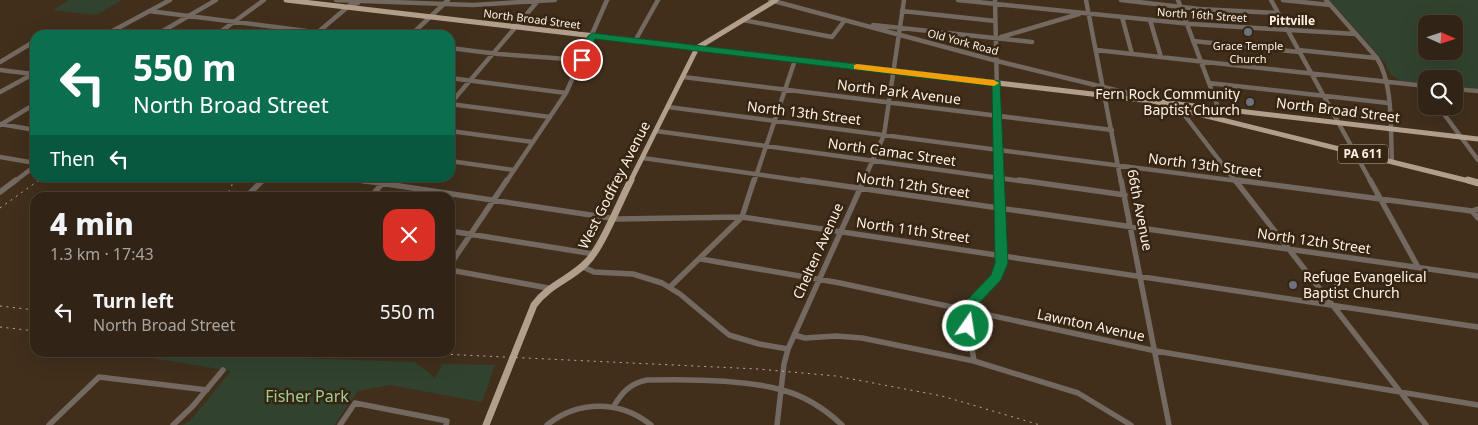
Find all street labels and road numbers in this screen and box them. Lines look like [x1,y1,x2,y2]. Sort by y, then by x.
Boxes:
street label: North 16th Street [1157,4,1248,25]
street label: North Broad Street [483,5,582,32]
street label: Old York Road [926,25,1000,58]
street label: North Park Avenue [836,74,962,109]
street label: North Broad Street [1275,92,1401,127]
street label: North 13th Street [746,96,862,129]
street label: West Godfrey Avenue [573,117,654,252]
street label: North Camac Street [827,133,957,170]
road number: PA 611 [1338,144,1388,164]
street label: North 13th Street [1147,148,1263,181]
street label: North 12th Street [855,167,971,202]
street label: 66th Avenue [1123,168,1158,252]
street label: Chelten Avenue [788,200,847,302]
street label: North 11th Street [855,212,971,247]
street label: North 12th Street [1256,223,1372,258]
street label: Lawnton Avenue [1035,304,1147,345]

